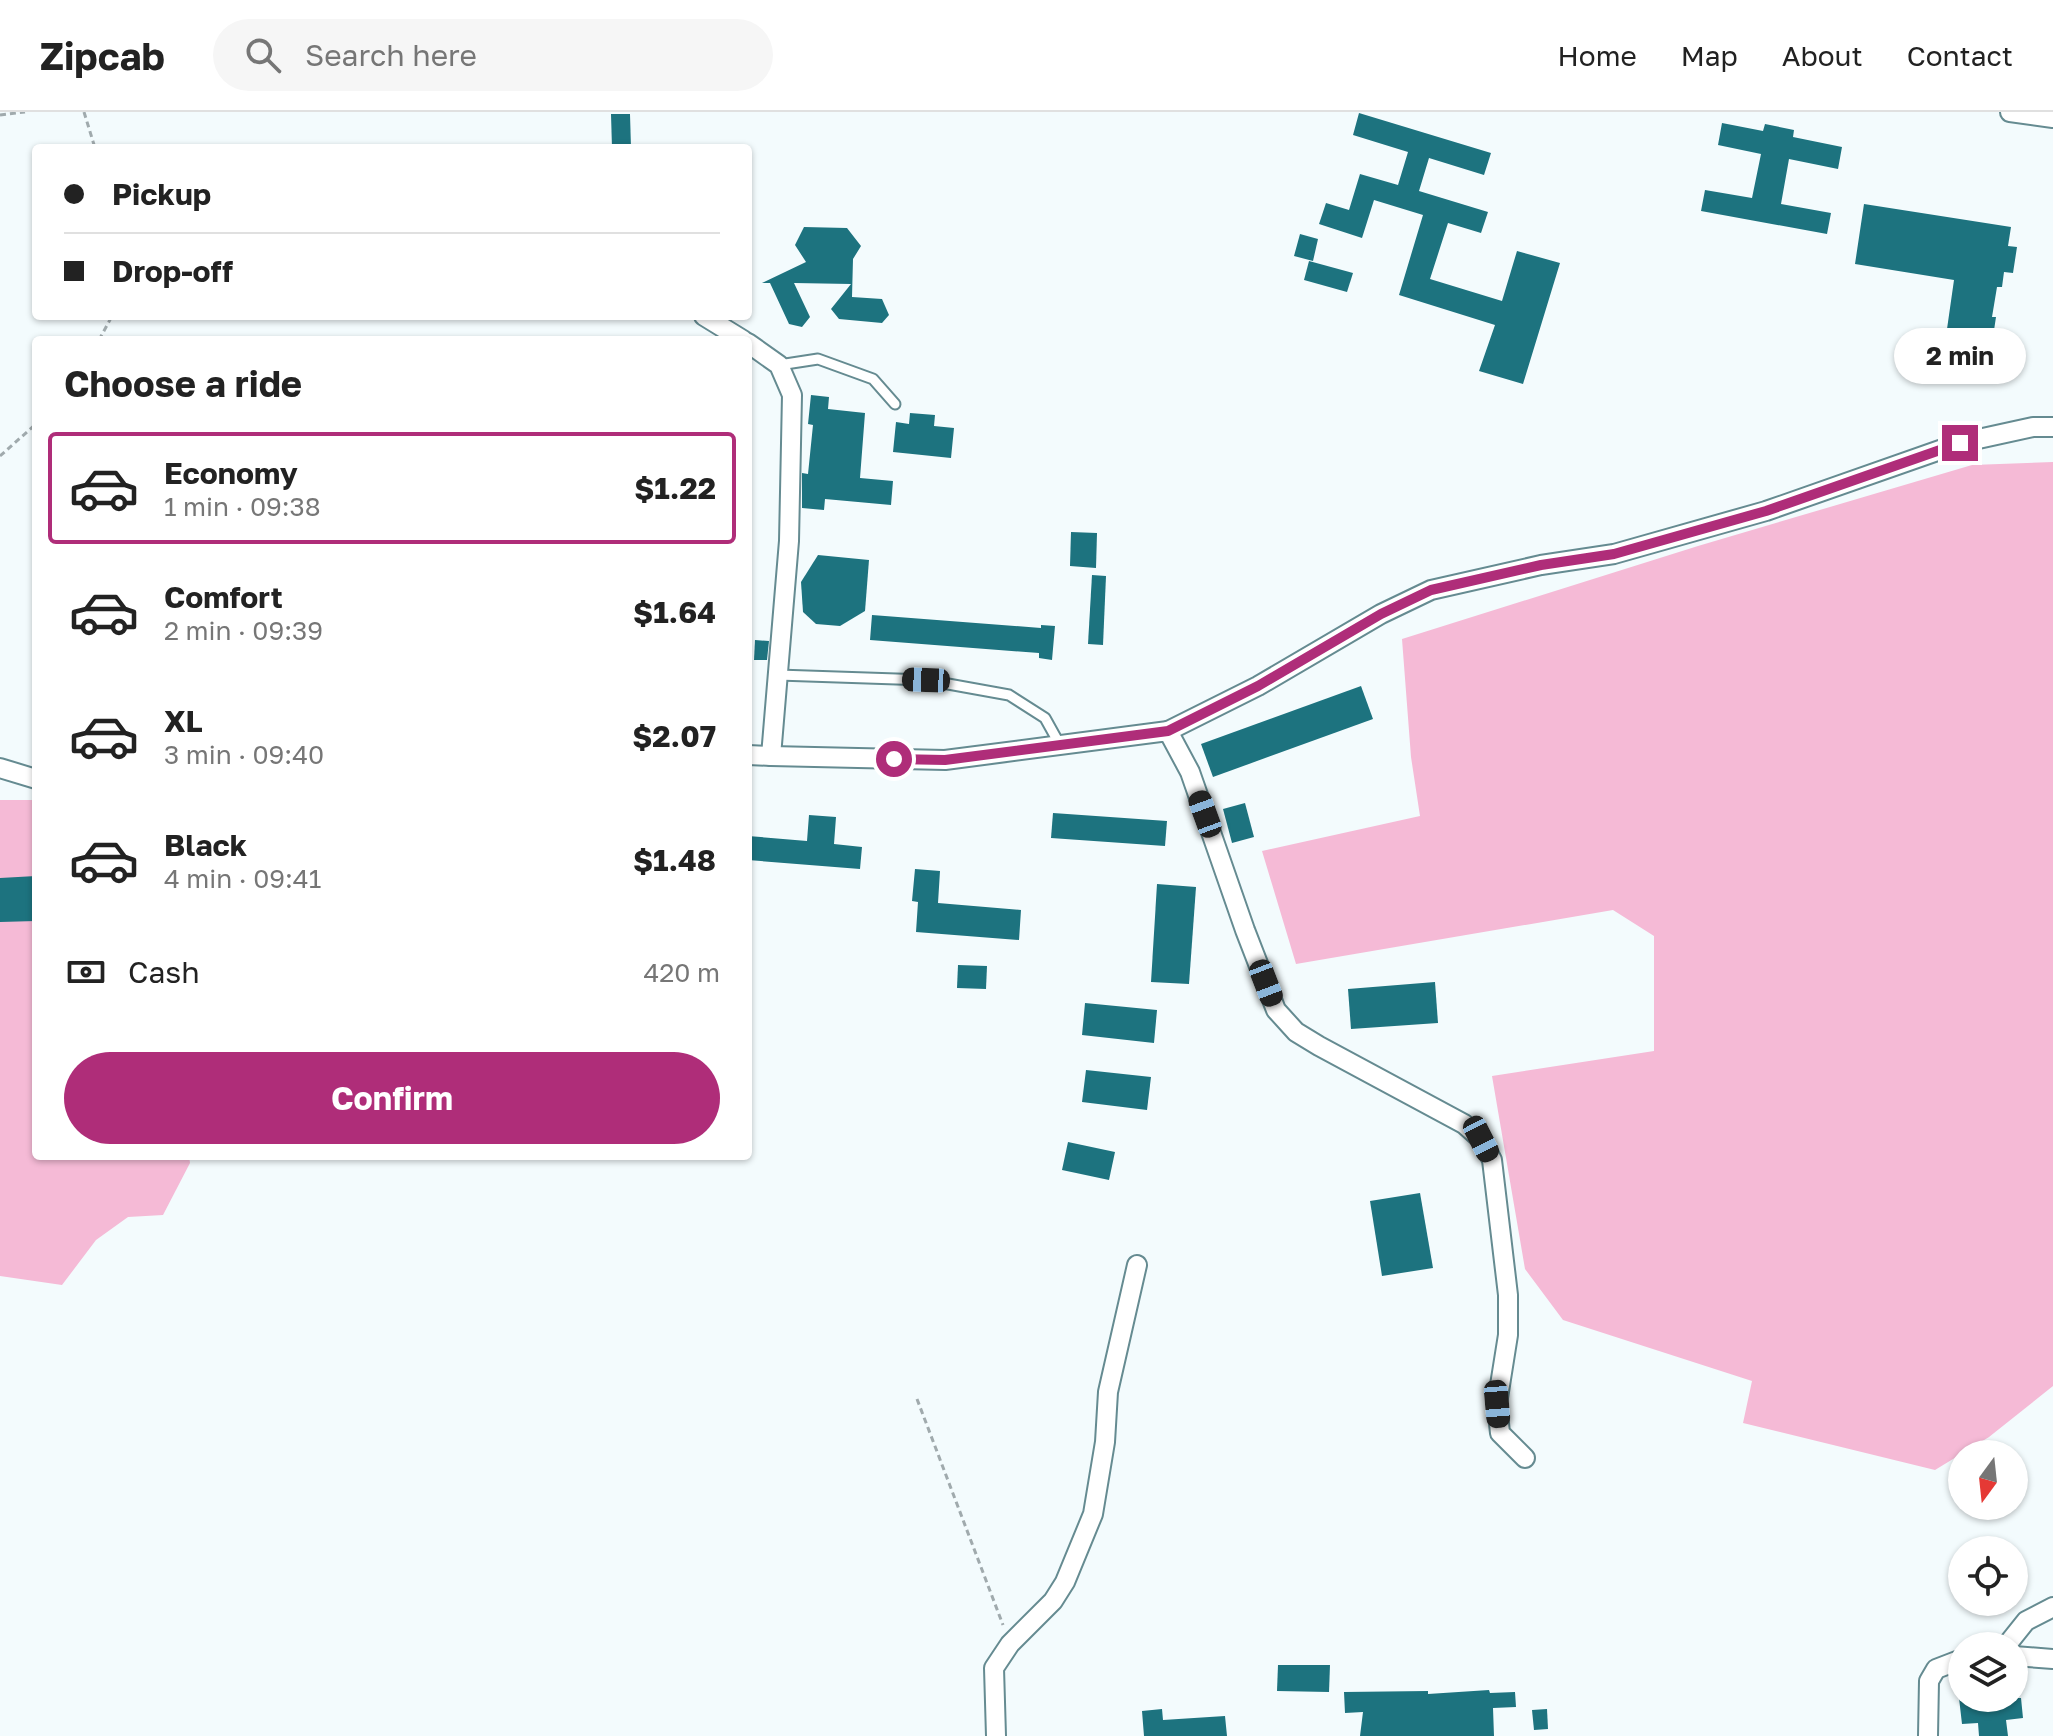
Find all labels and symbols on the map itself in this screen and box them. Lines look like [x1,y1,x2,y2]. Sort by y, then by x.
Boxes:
callout: 2 min [1894,327,2026,383]
route end [1942,425,1978,461]
car [902,667,950,693]
route start [876,741,912,777]
car [1186,787,1224,841]
car [1246,956,1286,1010]
car [1459,1112,1503,1166]
car [1483,1379,1511,1429]
north arrow [1948,1440,2028,1520]

